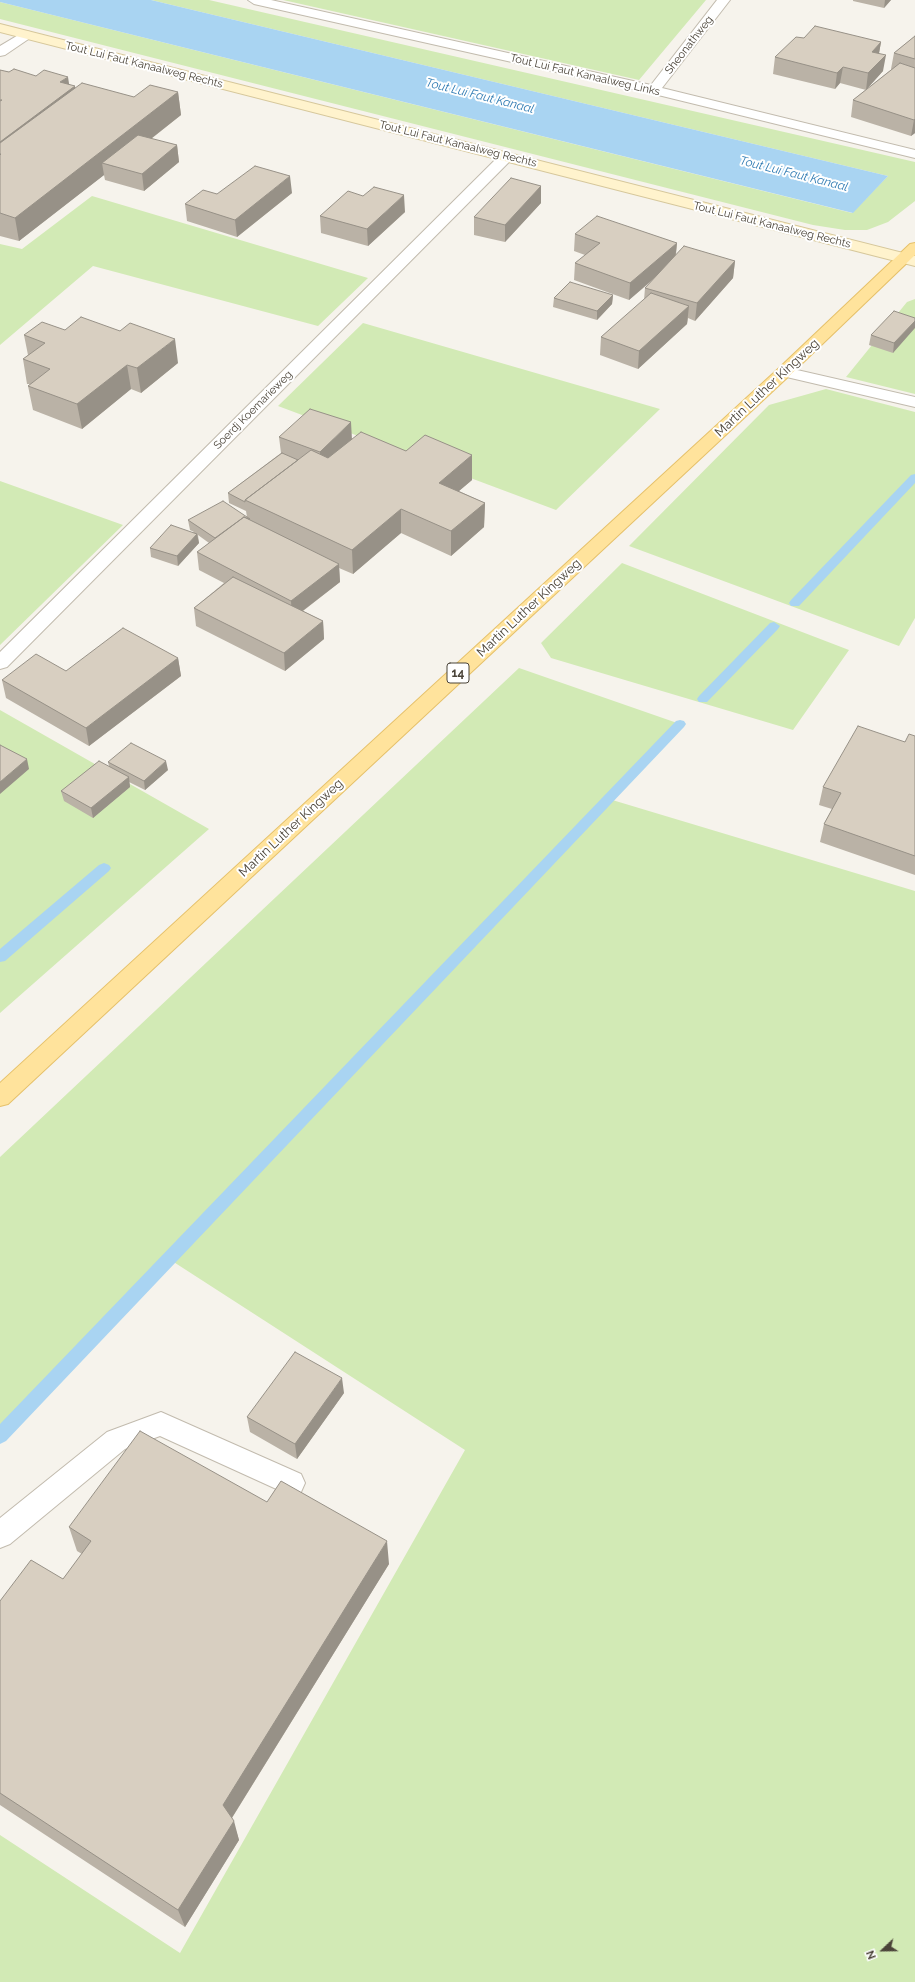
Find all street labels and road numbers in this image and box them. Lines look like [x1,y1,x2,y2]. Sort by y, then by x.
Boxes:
street label: Sheonathweg [662,13,716,77]
street label: Tout Lui Faut Kanaalweg Rechts [64,39,224,91]
street label: Tout Lui Faut Kanaalweg Links [509,51,661,99]
street label: Tout Lui Faut Kanaalweg Rechts [378,118,538,170]
street label: Tout Lui Faut Kanaalweg Rechts [692,199,852,251]
street label: Martin Luther Kingweg [712,336,822,440]
street label: Soerdj Koemarieweg [211,368,295,452]
street label: Martin Luther Kingweg [474,556,584,660]
road number: 14 [447,663,469,683]
street label: Martin Luther Kingweg [236,776,346,880]

